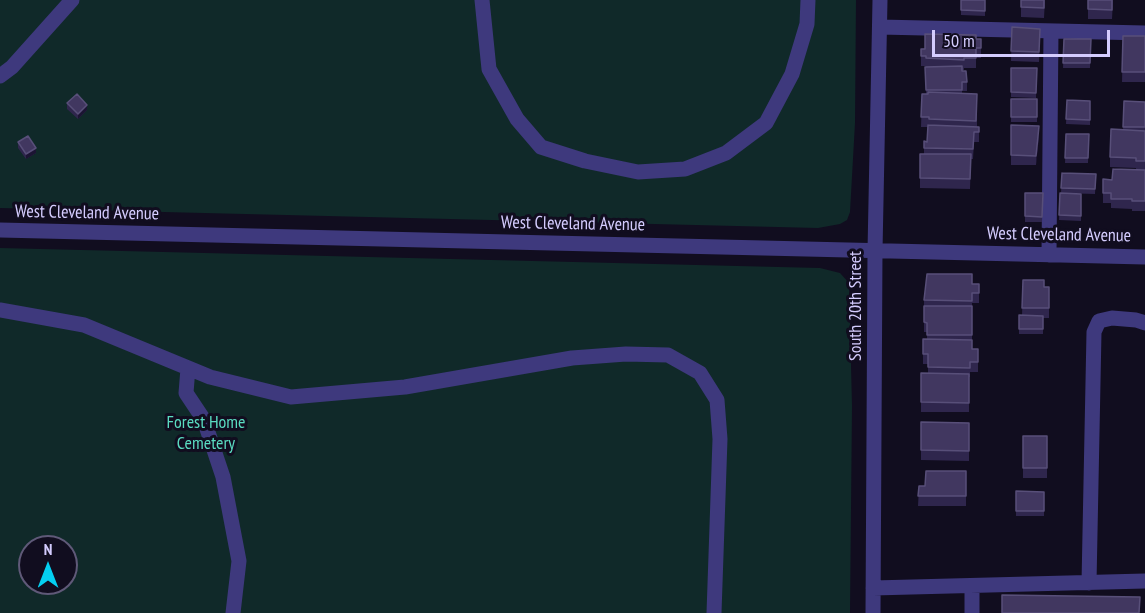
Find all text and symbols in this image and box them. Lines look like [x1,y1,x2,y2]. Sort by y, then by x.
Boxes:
scale bar [935,18,1114,56]
text: 50 m [943,29,975,52]
street label: West Cleveland Avenue [15,201,159,225]
street label: West Cleveland Avenue [501,212,645,236]
street label: West Cleveland Avenue [987,223,1131,247]
street label: South 20th Street [845,251,867,361]
park label: Forest Home Cemetery [166,412,246,454]
north arrow [18,535,78,595]
text: N [44,539,52,559]

